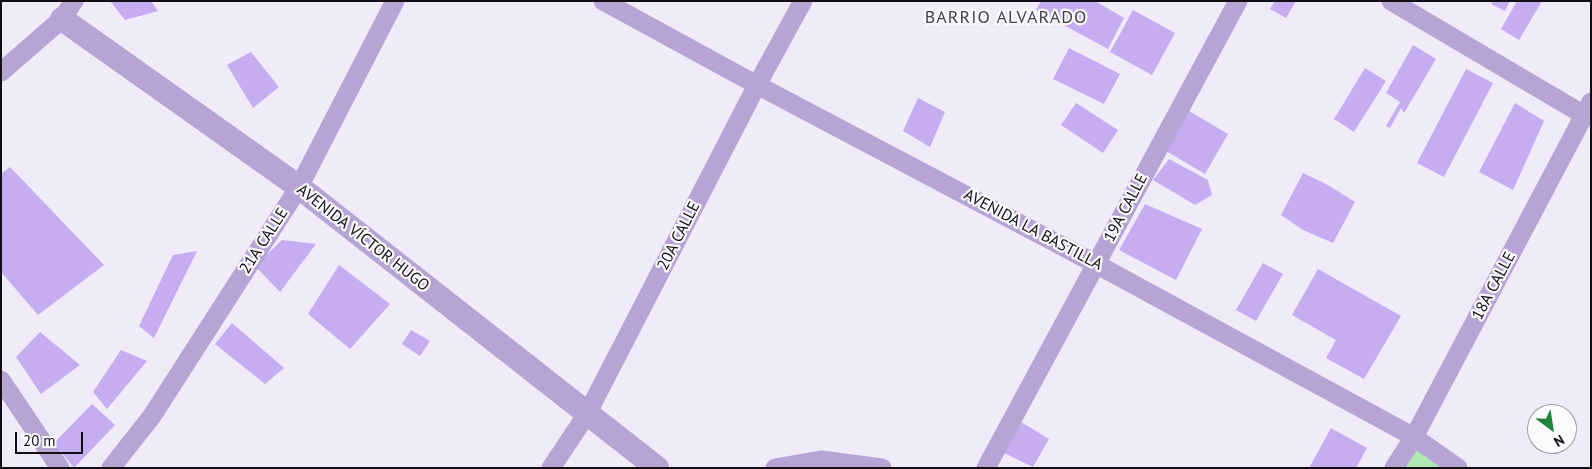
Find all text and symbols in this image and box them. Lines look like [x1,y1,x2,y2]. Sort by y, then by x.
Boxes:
district label: BARRIO ALVARADO [923,7,1089,29]
street label: 19A CALLE [1100,171,1152,245]
street label: AVENIDA VÍCTOR HUGO [293,180,433,296]
street label: AVENIDA LA BASTILLA [960,185,1106,275]
street label: 20A CALLE [654,199,704,273]
street label: 21A CALLE [236,205,292,277]
street label: 18A CALLE [1468,249,1520,323]
north arrow [1527,404,1577,454]
scale bar [18,422,85,454]
text: 20 m [23,431,56,450]
text: N [1551,431,1568,451]

